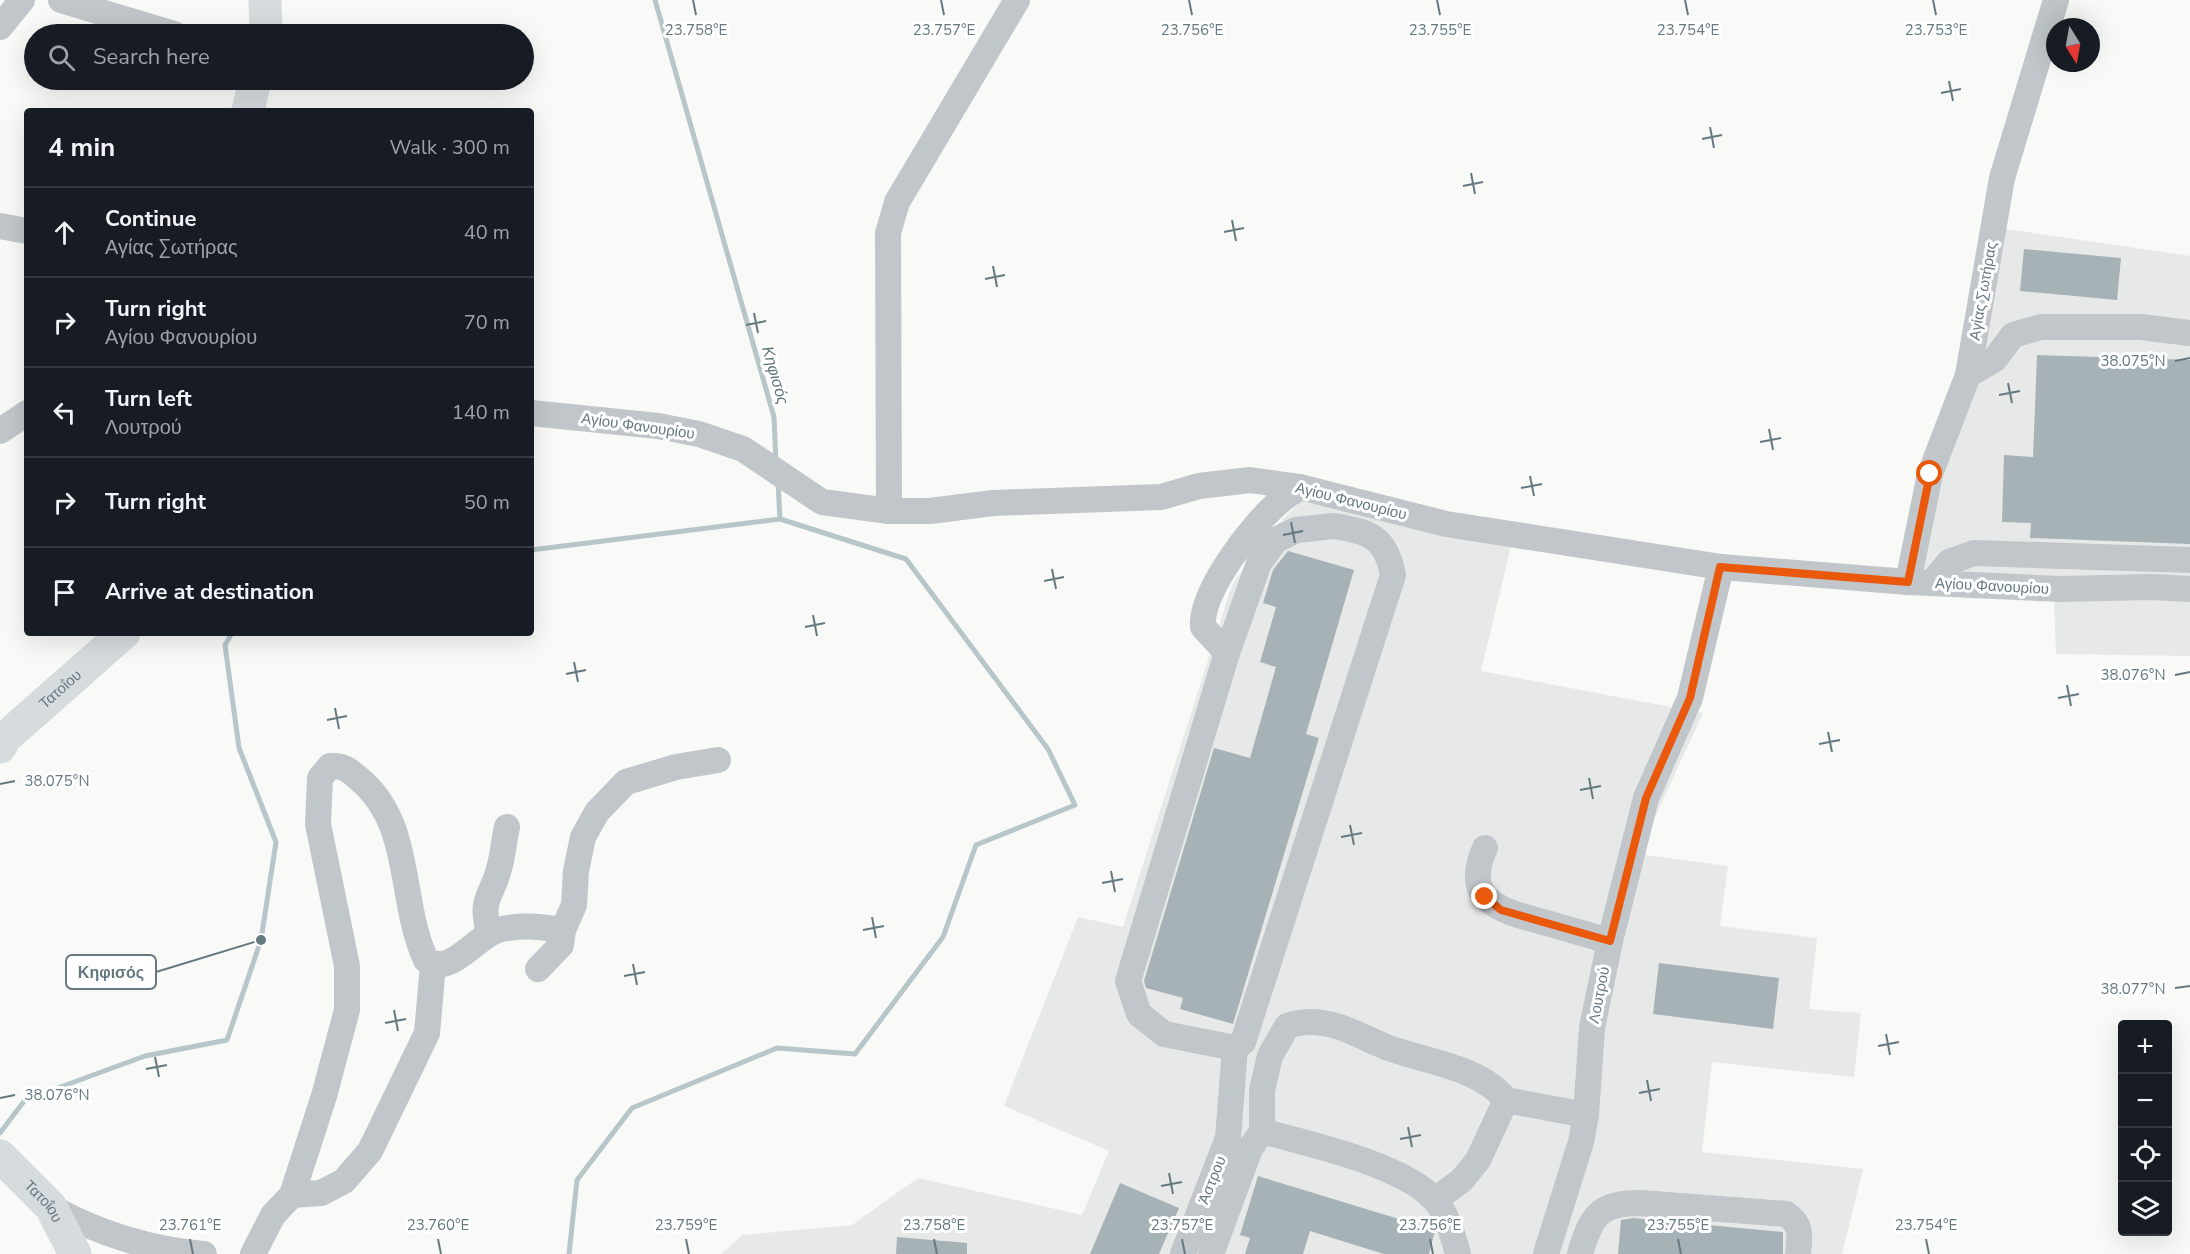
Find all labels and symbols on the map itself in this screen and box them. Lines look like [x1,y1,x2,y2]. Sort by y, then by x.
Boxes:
north arrow [2046,18,2100,72]
text: 23.758°E [665,20,727,40]
text: 23.757°E [913,20,975,40]
text: 23.756°E [1161,20,1223,40]
text: 23.755°E [1409,20,1471,40]
text: 23.754°E [1657,20,1719,40]
text: 23.753°E [1905,20,1967,40]
street label: Αγίας Σωτήρας [1965,240,2001,342]
water label: Κηφισός [756,343,794,407]
text: 38.075°N [2100,351,2166,371]
street label: Αγίου Φανουρίου [580,408,696,444]
route start [1916,460,1942,486]
street label: Αγίου Φανουρίου [1293,477,1409,525]
street label: Αγίου Φανουρίου [1935,573,2049,599]
street label: Τατοΐου [35,665,86,713]
text: 38.076°N [2100,665,2166,685]
text: 38.075°N [24,771,90,791]
route end [1471,883,1497,909]
callout: Κηφισός [66,955,156,989]
text: Κηφισός [78,962,144,984]
street label: Λουτρού [1584,965,1614,1025]
text: 38.077°N [2100,979,2166,999]
text: 38.076°N [24,1085,90,1105]
street label: Άστρου [1193,1153,1231,1207]
street label: Τατοΐου [20,1176,67,1226]
text: 23.761°E [159,1215,221,1235]
text: 23.760°E [407,1215,469,1235]
text: 23.759°E [655,1215,717,1235]
text: 23.758°E [903,1215,965,1235]
text: 23.757°E [1151,1215,1213,1235]
text: 23.756°E [1399,1215,1461,1235]
text: 23.755°E [1647,1215,1709,1235]
text: 23.754°E [1895,1215,1957,1235]

